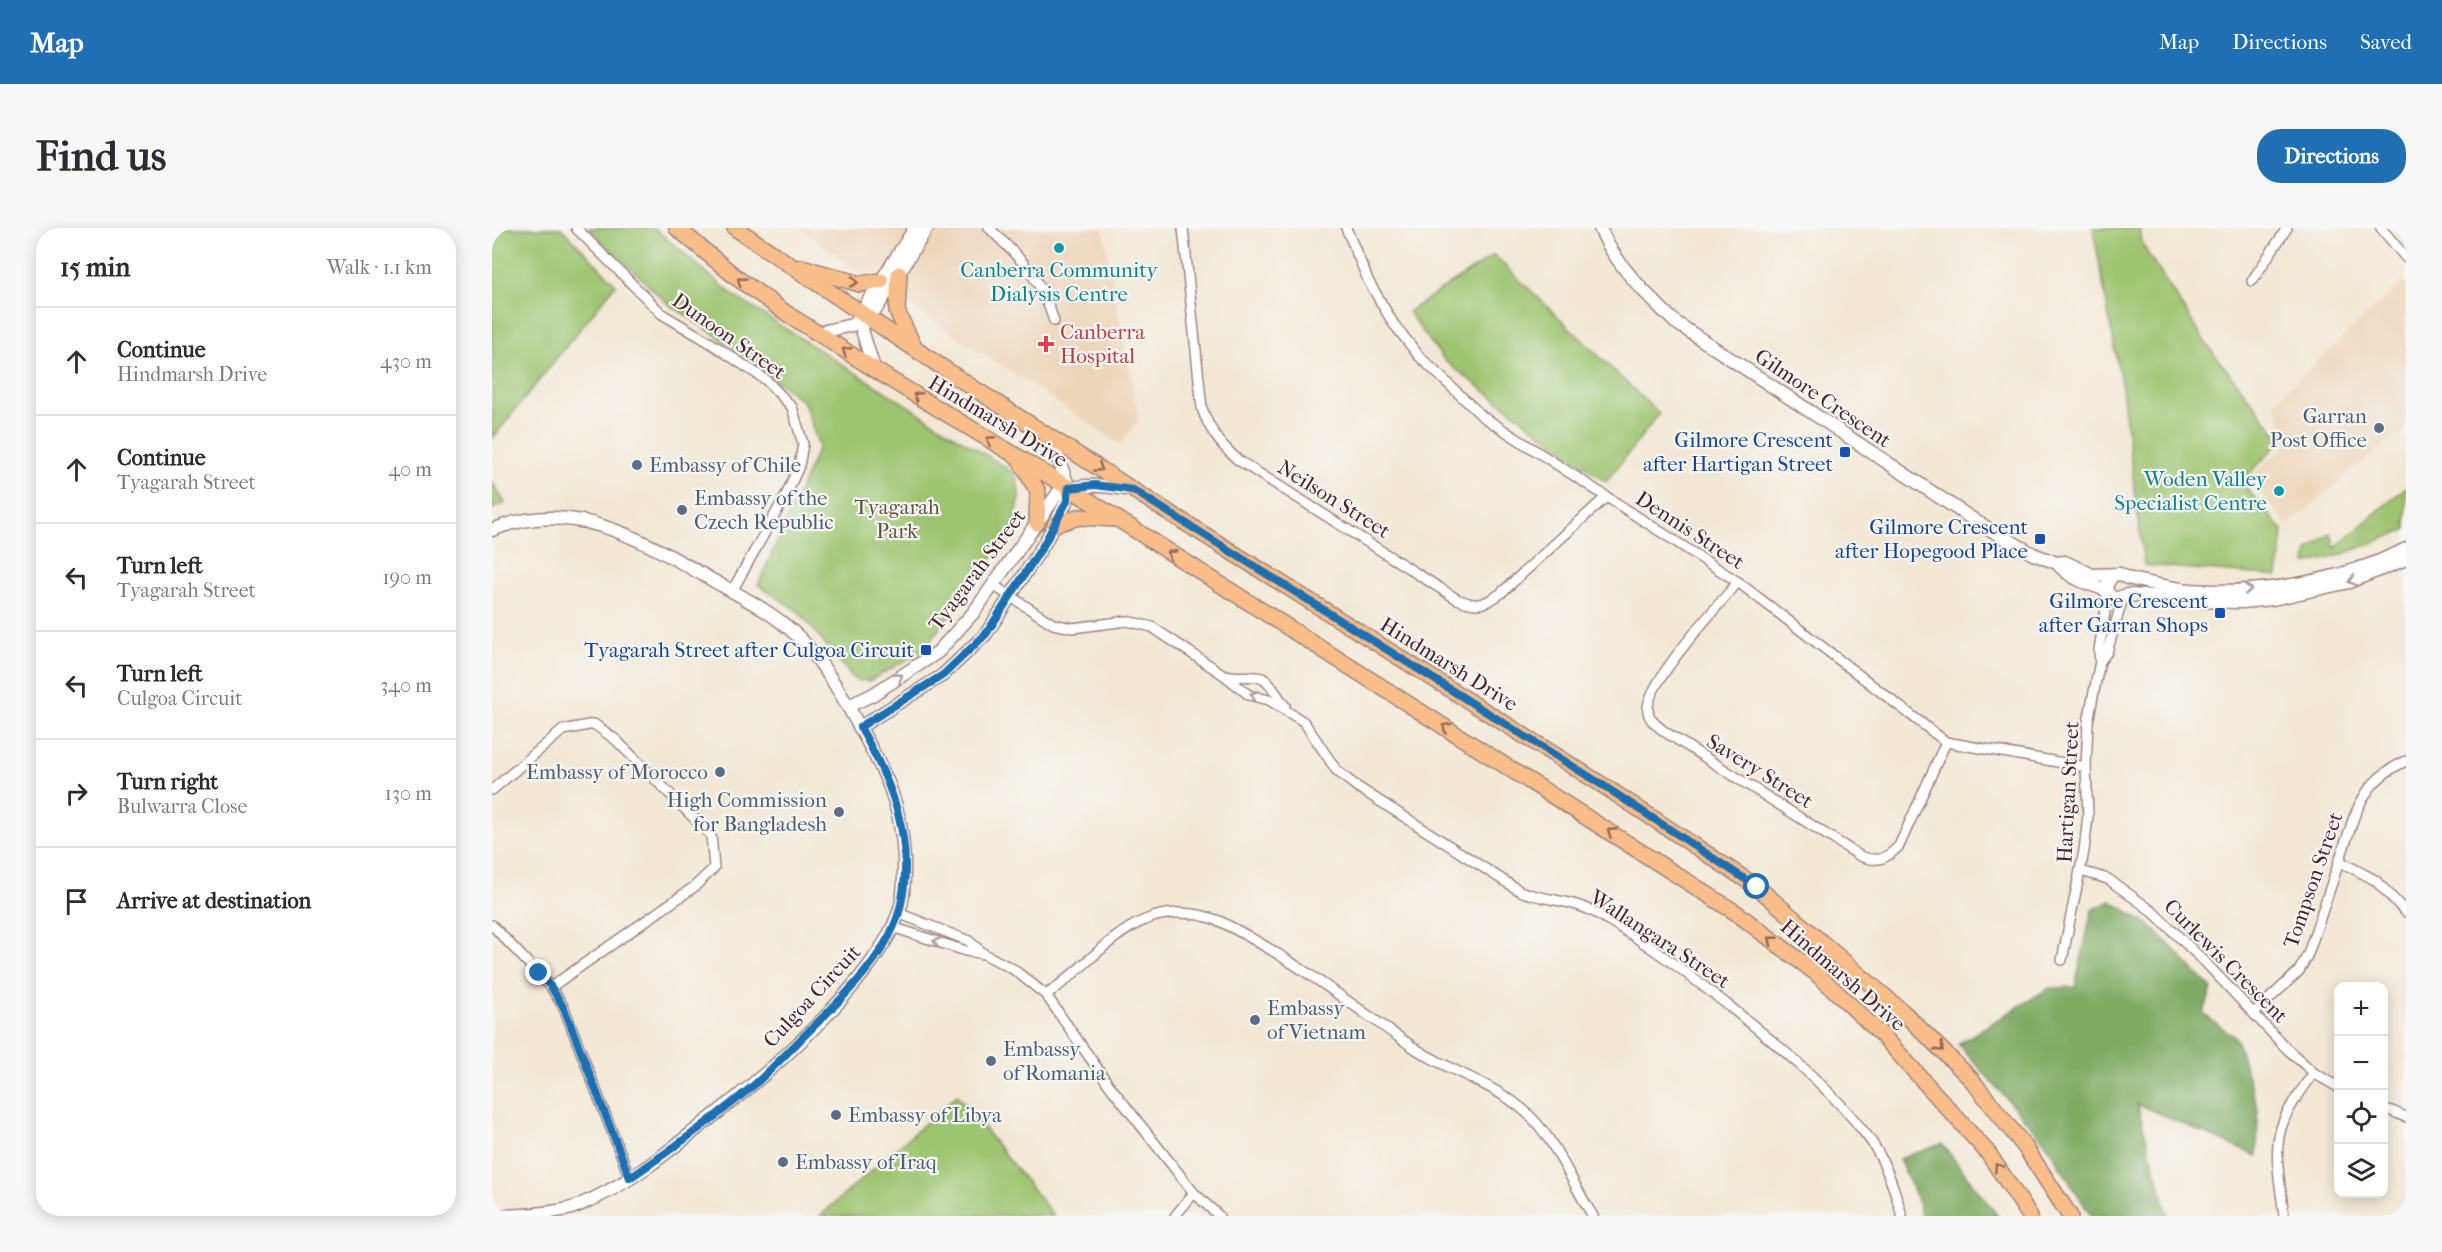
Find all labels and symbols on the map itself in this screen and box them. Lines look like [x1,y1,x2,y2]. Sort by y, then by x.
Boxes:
marker: Canberra Community Dialysis Centre [1052,241,1066,255]
place label: Canberra Community Dialysis Centre [960,258,1159,306]
one-way arrow [849,274,859,287]
one-way arrow [737,277,748,288]
street label: Dunoon Street [668,288,791,384]
place label: Canberra Hospital [1060,320,1145,368]
marker: Canberra Hospital [1037,335,1055,353]
street label: Gilmore Crescent [1751,344,1896,453]
one-way arrow [841,348,852,359]
street label: Hindmarsh Drive [924,370,1072,472]
one-way arrow [913,392,923,403]
place label: Garran Post Office [2270,404,2367,452]
marker: Garran Post Office [2372,421,2386,435]
place label: Gilmore Crescent after Hartigan Street [1643,428,1834,476]
one-way arrow [986,435,996,447]
marker: Gilmore Crescent after Hartigan Street [1838,445,1852,459]
place label: Embassy of Chile [649,453,801,477]
street label: Neilson Street [1273,455,1395,543]
marker: Embassy of Chile [630,458,644,472]
one-way arrow [1092,461,1103,472]
place label: Woden Valley Specialist Centre [2114,467,2268,515]
marker: Woden Valley Specialist Centre [2272,484,2286,498]
place label: Embassy of the Czech Republic [694,486,834,534]
street label: Dennis Street [1631,486,1749,574]
park label: Tyagarah Park [854,495,940,543]
marker: Embassy of the Czech Republic [675,503,689,517]
street label: Tyagarah Street [924,504,1031,635]
place label: Gilmore Crescent after Hopegood Place [1835,515,2029,563]
marker: Gilmore Crescent after Hopegood Place [2033,532,2047,546]
one-way arrow [1167,551,1178,562]
one-way arrow [2347,574,2358,586]
one-way arrow [2243,583,2252,596]
place label: Gilmore Crescent after Garran Shops [2039,589,2209,637]
marker: Gilmore Crescent after Garran Shops [2213,606,2227,620]
street label: Hindmarsh Drive [1376,612,1522,716]
place label: Tyagarah Street after Culgoa Circuit [584,638,915,662]
marker: Tyagarah Street after Culgoa Circuit [919,643,933,657]
one-way arrow [893,673,903,685]
one-way arrow [1250,690,1260,702]
street label: Hartigan Street [2052,720,2084,864]
one-way arrow [1442,723,1453,734]
street label: Savery Street [1702,729,1818,813]
place label: Embassy of Morocco [526,760,708,784]
marker: Embassy of Morocco [713,765,727,779]
place label: High Commission for Bangladesh [667,788,827,836]
marker: High Commission for Bangladesh [832,805,846,819]
street label: Tompson Street [2279,808,2348,951]
one-way arrow [1606,828,1617,839]
route start [1743,873,1769,899]
street label: Wallangara Street [1585,884,1735,993]
street label: Curlewis Crescent [2159,894,2293,1028]
street label: Hindmarsh Drive [1776,914,1910,1036]
one-way arrow [932,937,943,949]
one-way arrow [1768,937,1779,948]
street label: Culgoa Circuit [758,939,866,1052]
route end [525,959,551,985]
place label: Embassy of Vietnam [1267,996,1366,1044]
marker: Embassy of Vietnam [1248,1013,1262,1027]
place label: Embassy of Romania [1003,1037,1106,1085]
one-way arrow [1933,1041,1943,1052]
marker: Embassy of Romania [984,1054,998,1068]
place label: Embassy of Libya [848,1103,1002,1127]
marker: Embassy of Libya [829,1108,843,1122]
place label: Embassy of Iraq [795,1150,938,1174]
marker: Embassy of Iraq [776,1155,790,1169]
one-way arrow [1994,1163,2005,1174]

